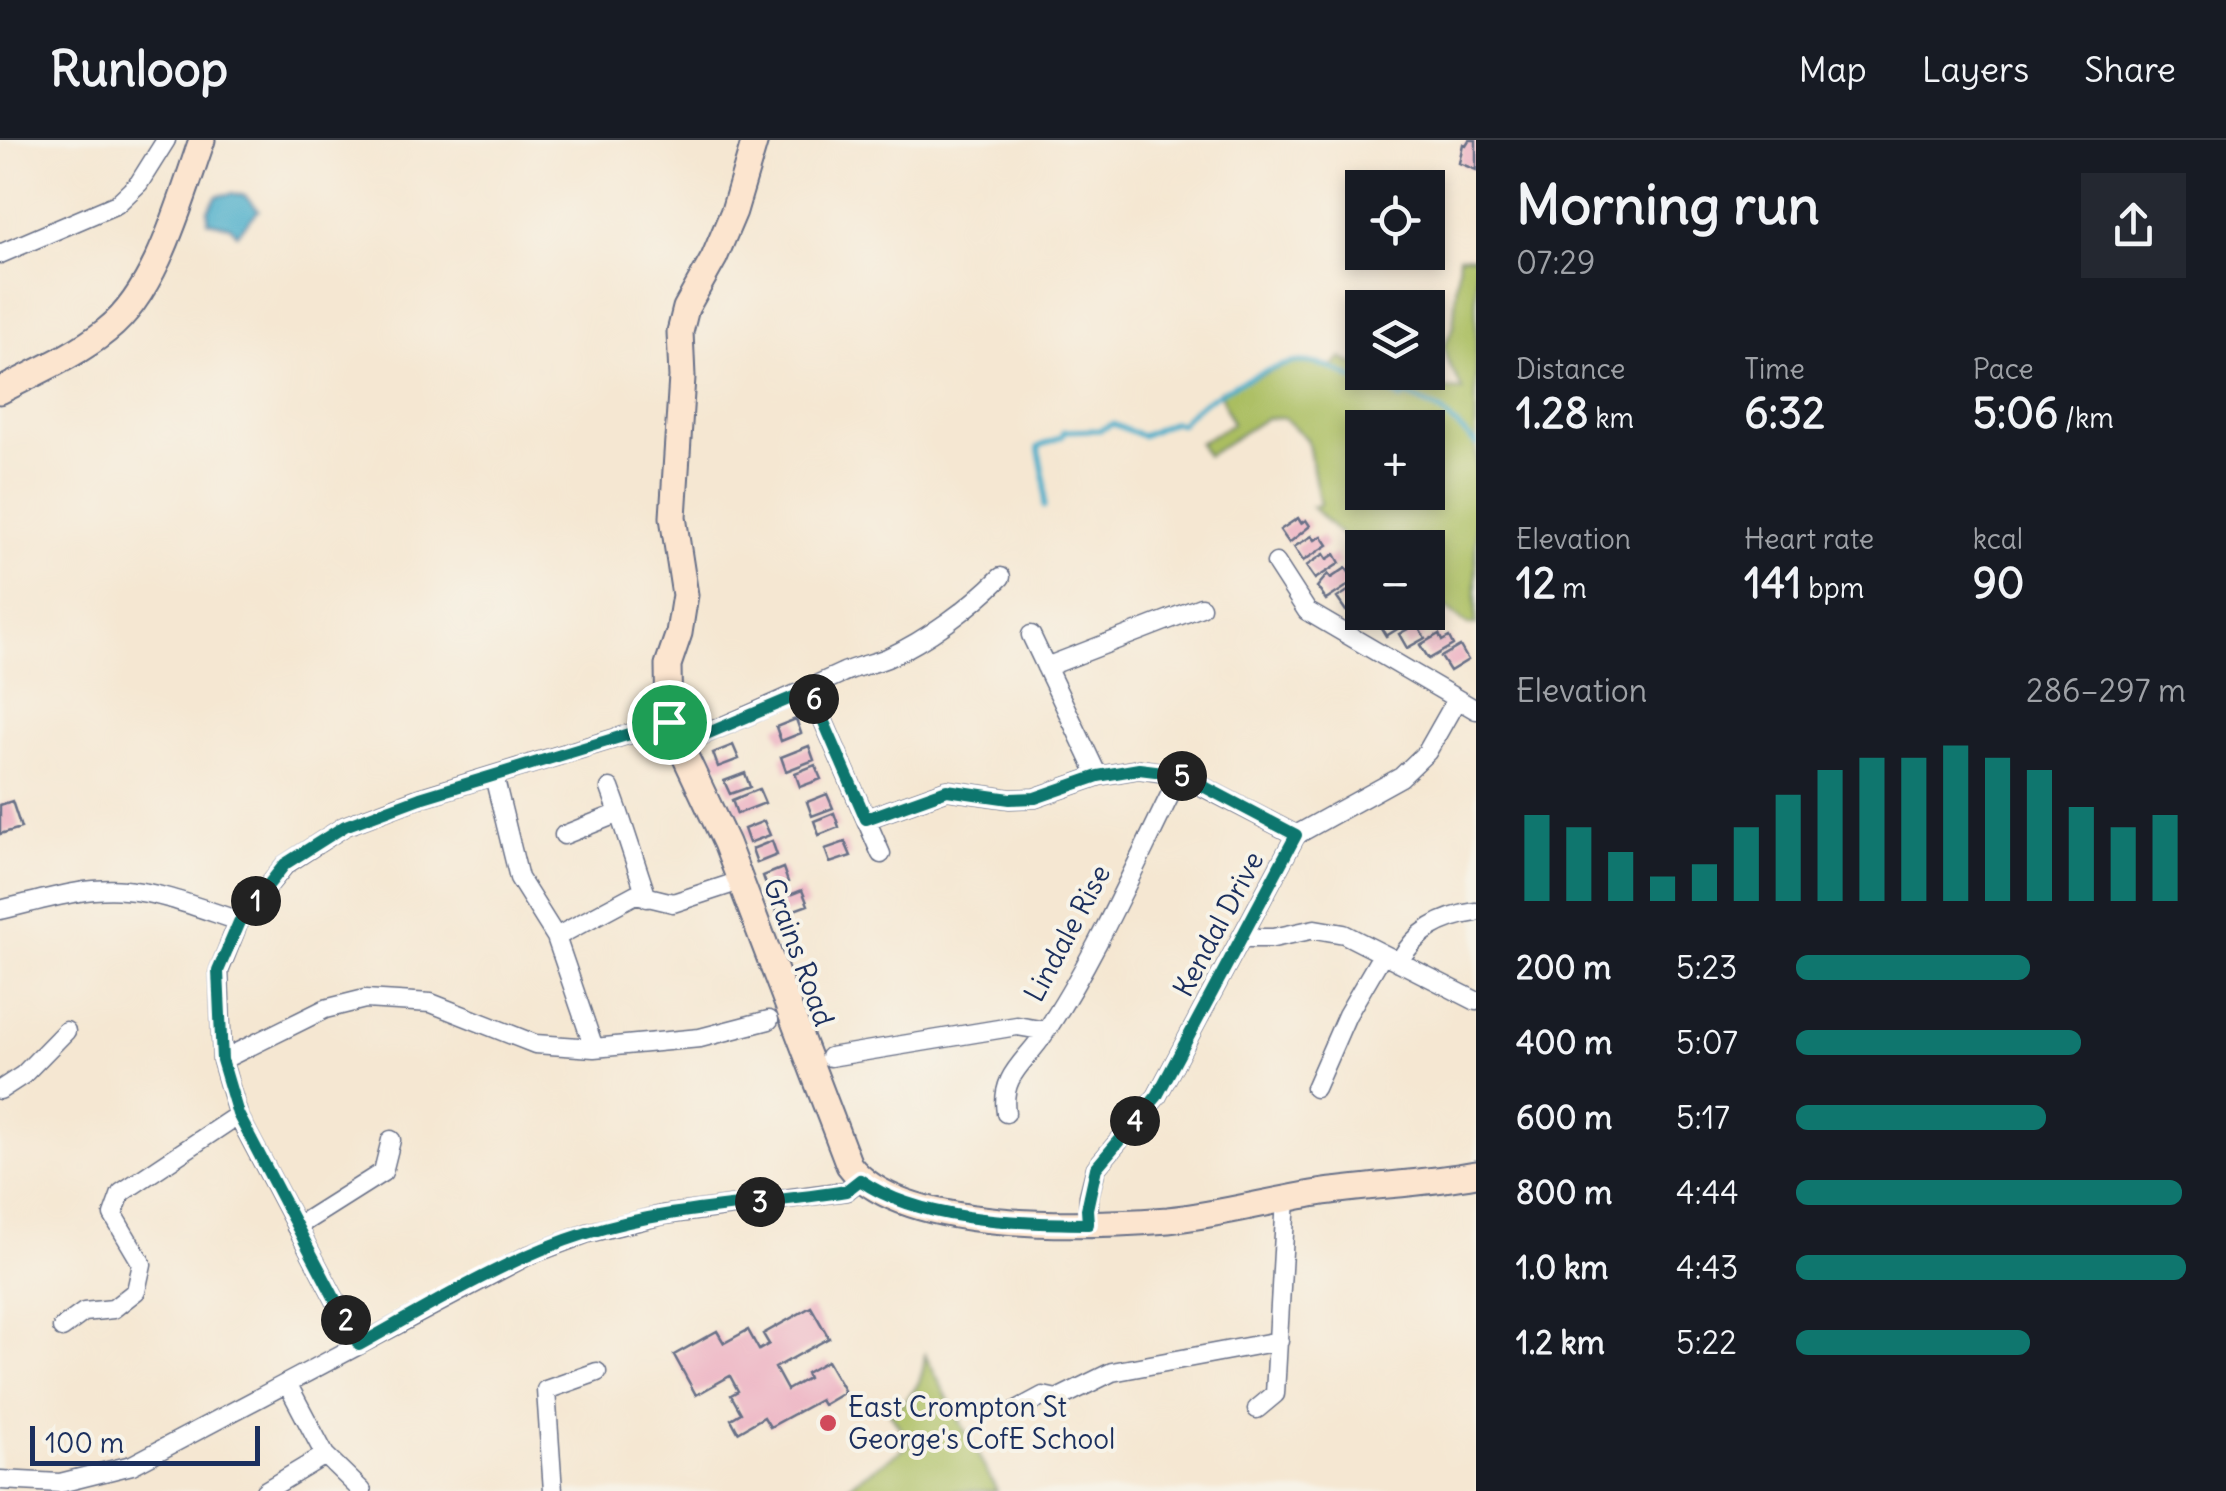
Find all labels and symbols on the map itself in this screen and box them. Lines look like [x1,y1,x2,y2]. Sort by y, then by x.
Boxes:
pin: 6 [789,674,839,724]
pin [627,680,712,765]
pin: 5 [1157,751,1207,801]
street label: Kendal Drive [1165,845,1271,1003]
street label: Lindale Rise [1016,858,1118,1008]
street label: Grains Road [756,873,842,1031]
pin: 1 [231,876,281,926]
pin: 4 [1110,1096,1160,1146]
pin: 3 [735,1177,785,1227]
pin: 2 [321,1295,371,1345]
place label: East Crompton St George's CofE School [848,1389,1115,1457]
marker: East Crompton St George's CofE School [817,1412,839,1434]
scale bar [30,1421,260,1466]

